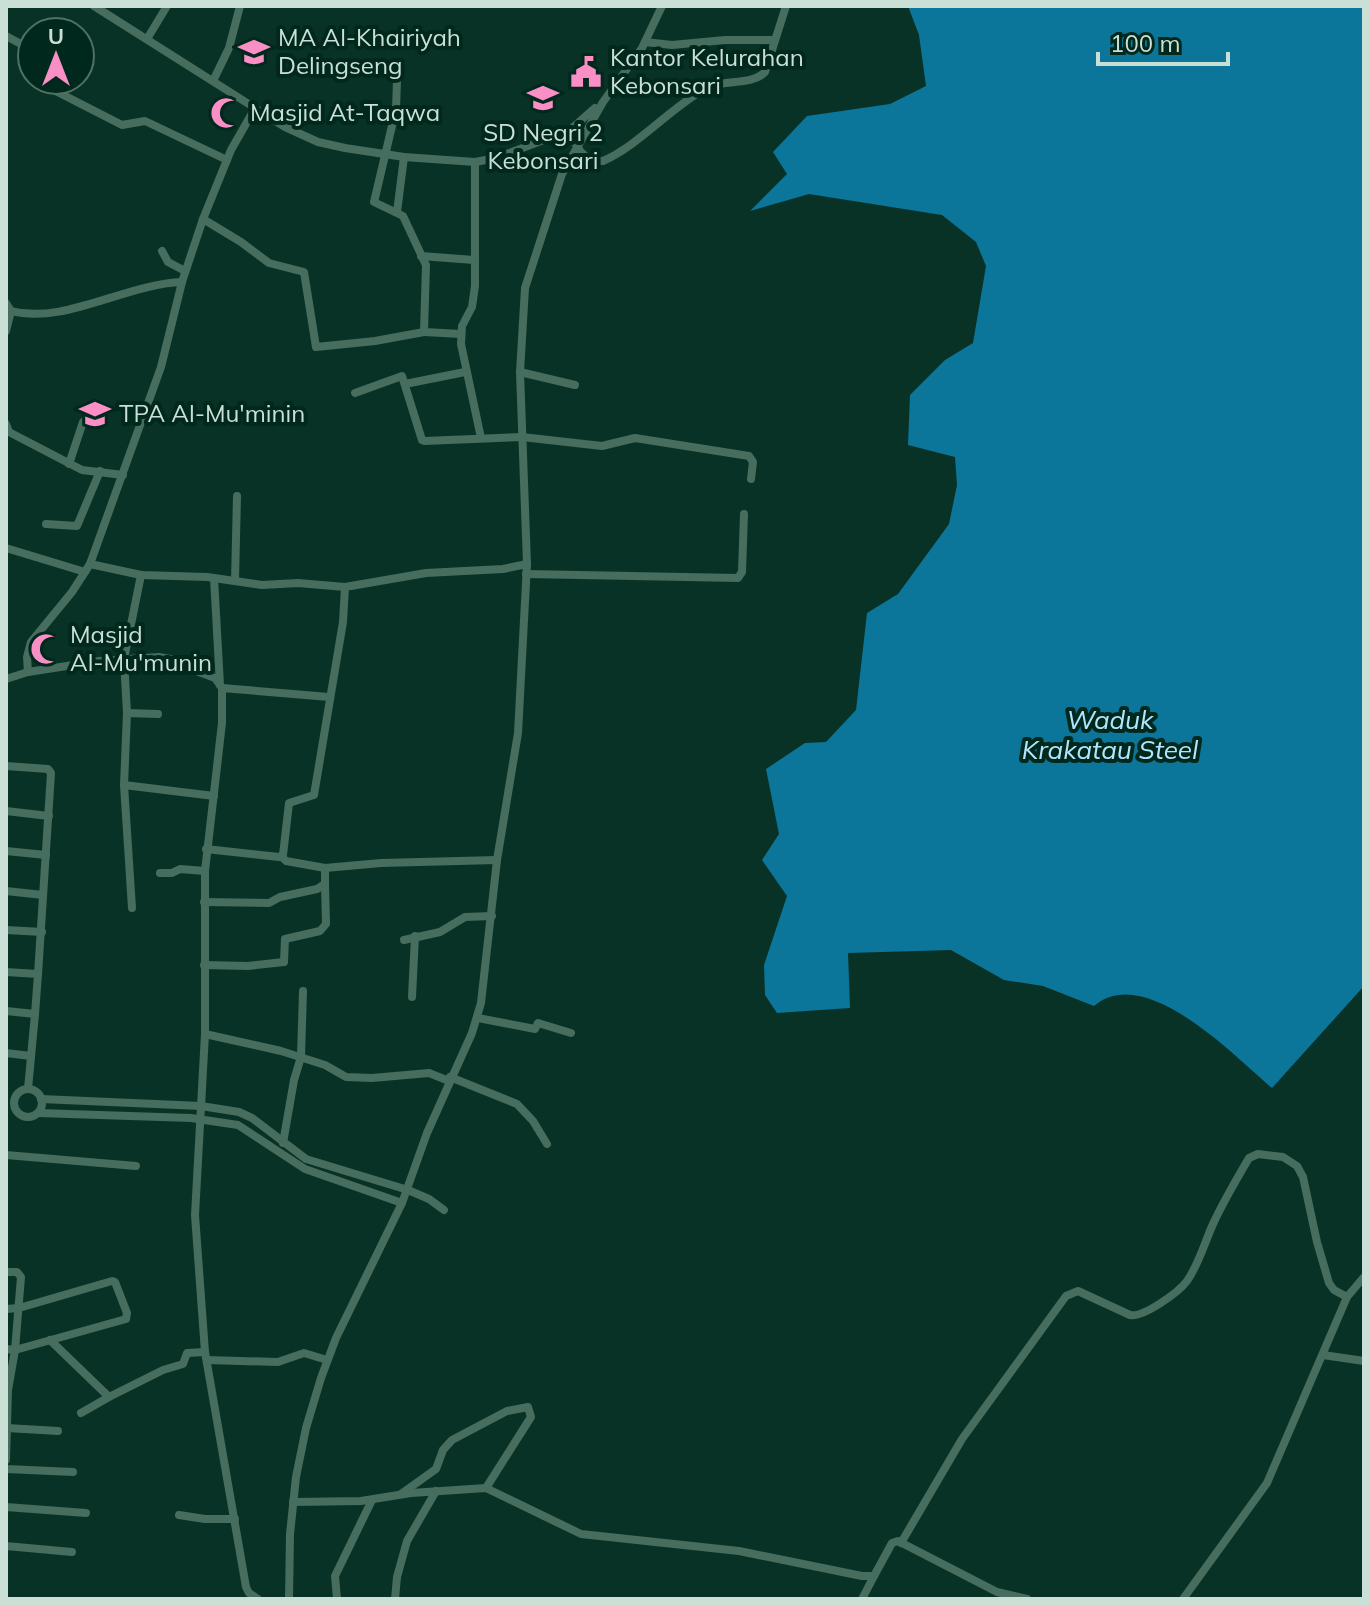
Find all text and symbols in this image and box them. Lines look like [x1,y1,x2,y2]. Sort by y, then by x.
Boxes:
north arrow [16,16,96,96]
scale bar [1098,16,1228,66]
text: U [48,22,64,50]
place label: MA Al-Khairiyah Delingseng [278,22,461,80]
text: 100 m [1110,28,1181,58]
school or university icon: MA Al-Khairiyah Delingseng [237,35,271,69]
place label: Kantor Kelurahan Kebonsari [610,42,804,100]
public building icon: Kantor Kelurahan Kebonsari [569,55,603,89]
school or university icon: SD Negri 2 Kebonsari [526,81,560,115]
mosque icon: Masjid At-Taqwa [209,96,243,130]
place label: Masjid At-Taqwa [250,97,440,127]
place label: SD Negri 2 Kebonsari [483,117,603,175]
school or university icon: TPA Al-Mu'minin [78,397,112,431]
place label: TPA Al-Mu'minin [119,398,305,428]
place label: Masjid Al-Mu'munin [70,619,212,677]
mosque icon: Masjid Al-Mu'munin [29,632,63,666]
water label: Waduk Krakatau Steel [1022,703,1199,766]

